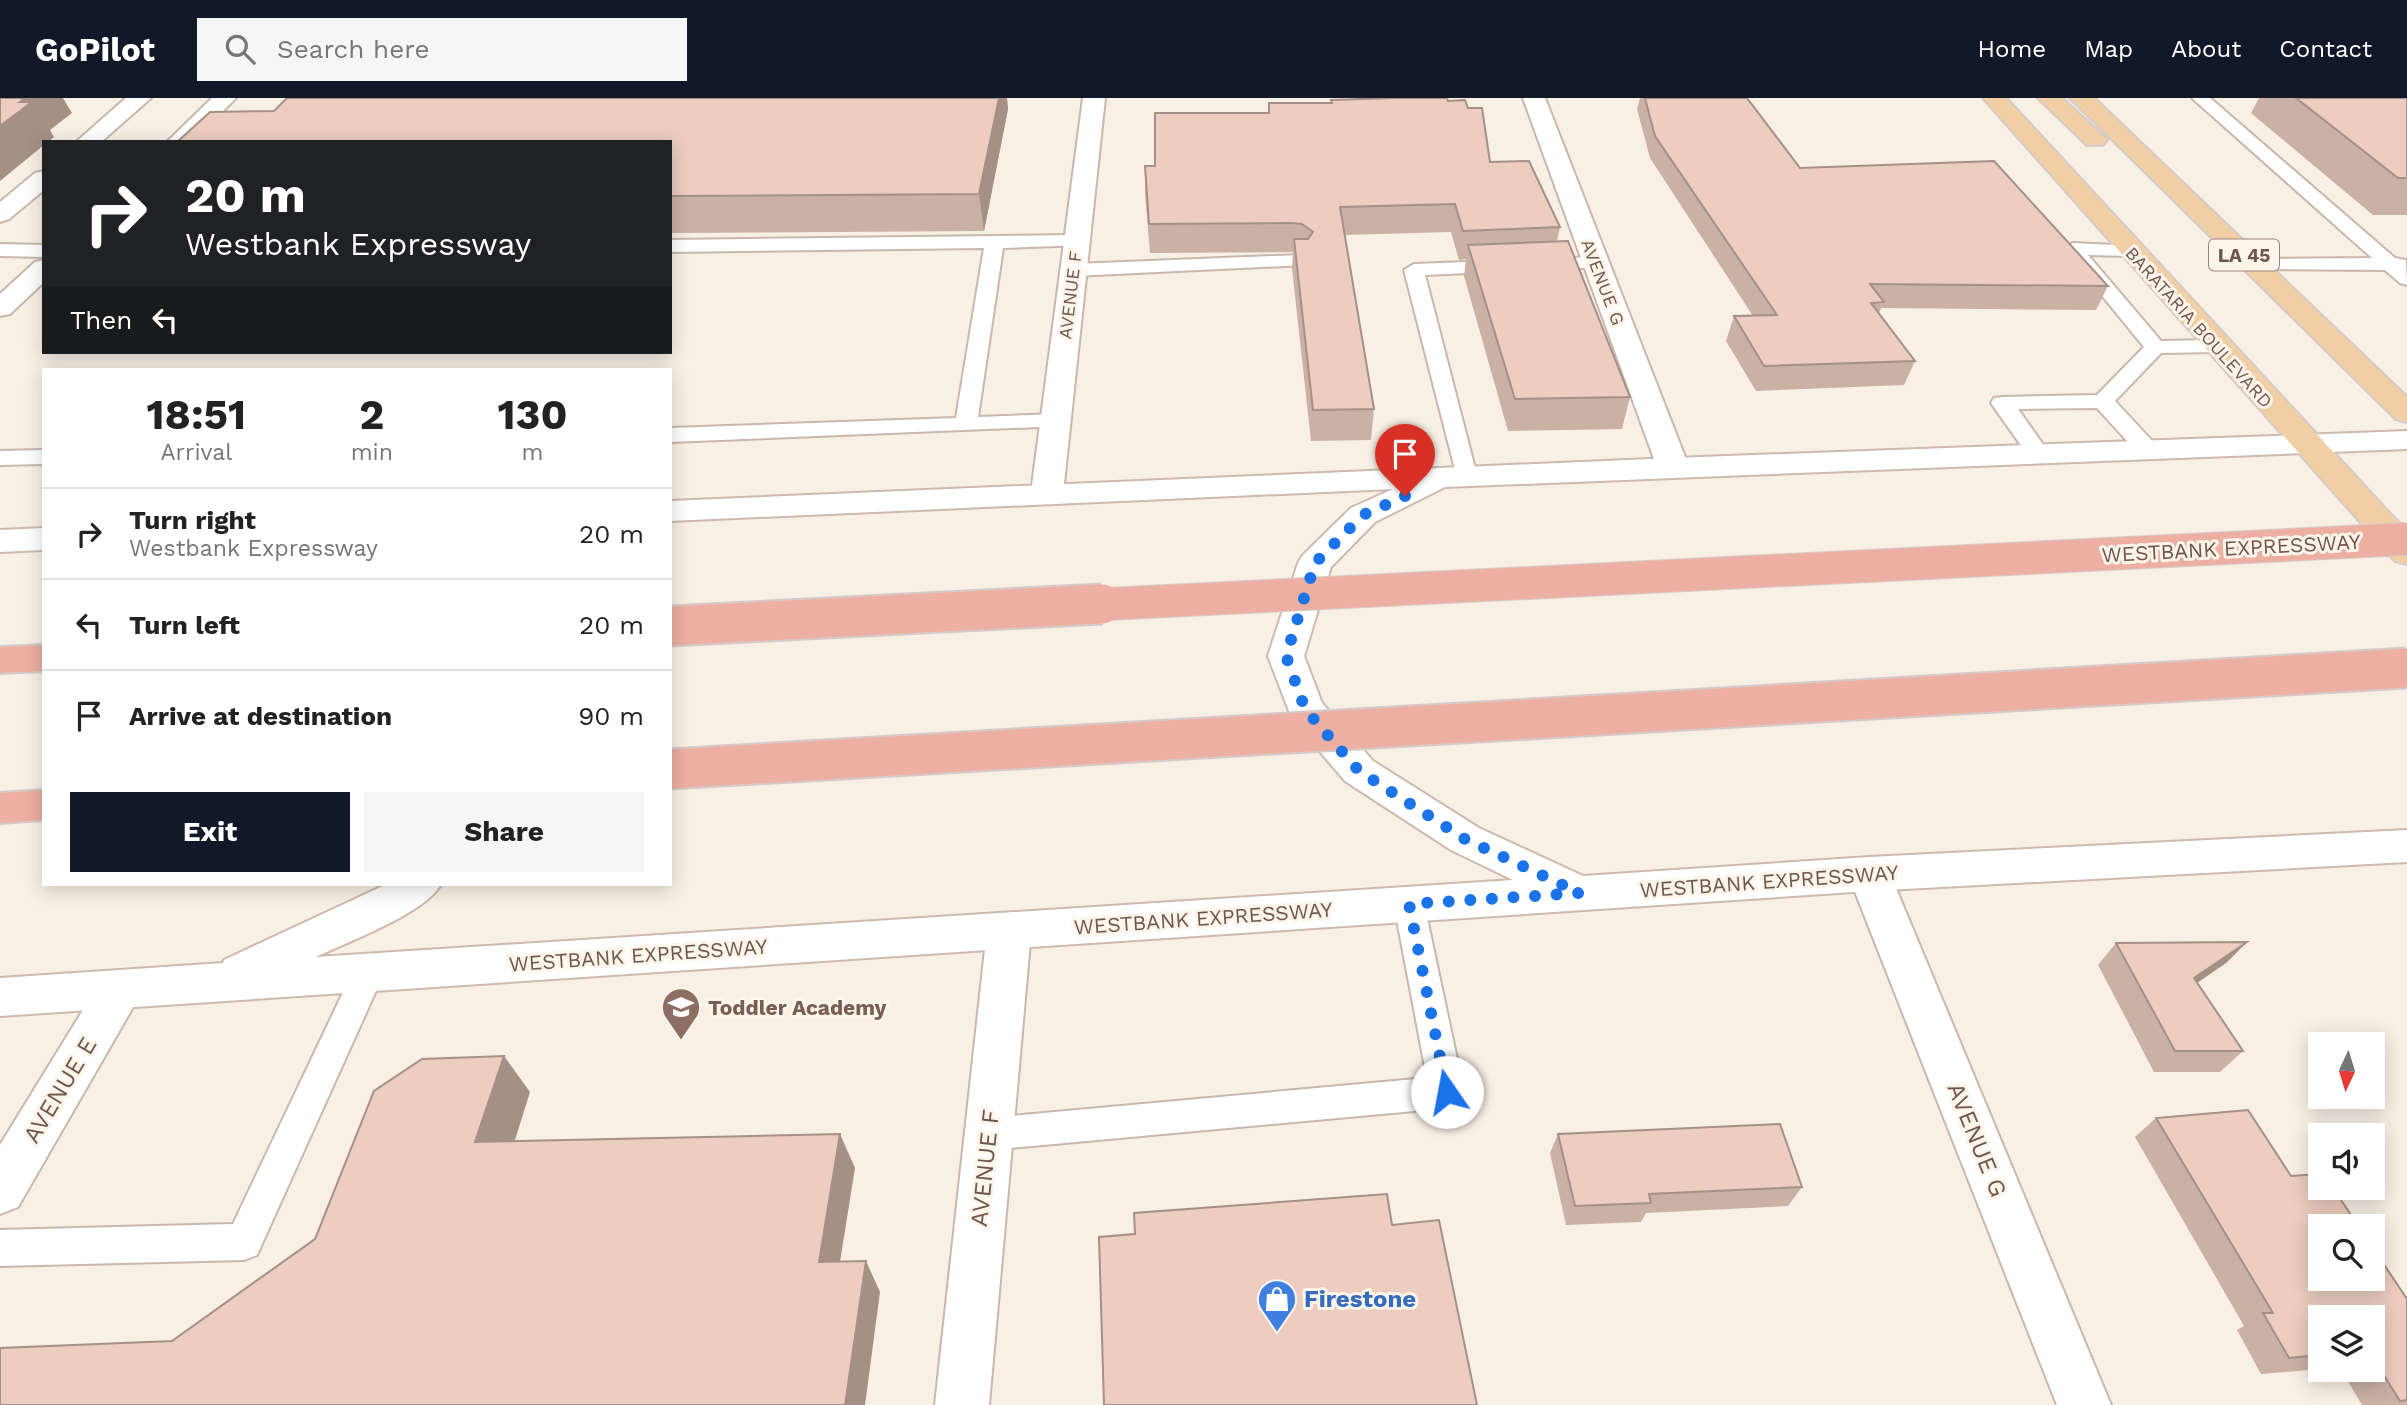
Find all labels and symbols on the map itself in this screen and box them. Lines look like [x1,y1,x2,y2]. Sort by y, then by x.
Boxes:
street label: AVENUE G [1577,236,1629,328]
road number: LA 45 [2209,239,2279,270]
street label: BARATARIA BOULEVARD [2121,242,2277,412]
street label: AVENUE F [1054,250,1086,340]
pin [1375,424,1435,496]
street label: WESTBANK EXPRESSWAY [2101,529,2361,567]
street label: WESTBANK EXPRESSWAY [1639,859,1899,903]
street label: WESTBANK EXPRESSWAY [1073,896,1333,940]
street label: WESTBANK EXPRESSWAY [508,933,768,977]
school or university icon: Toddler Academy [660,986,702,1041]
place label: Toddler Academy [708,995,887,1020]
street label: AVENUE E [17,1032,103,1148]
north arrow [2308,1032,2385,1110]
position arrow [1410,1055,1484,1129]
street label: AVENUE G [1941,1079,2013,1201]
street label: AVENUE F [965,1108,1005,1228]
shop icon: Firestone [1256,1278,1298,1333]
place label: Firestone [1304,1285,1416,1313]

